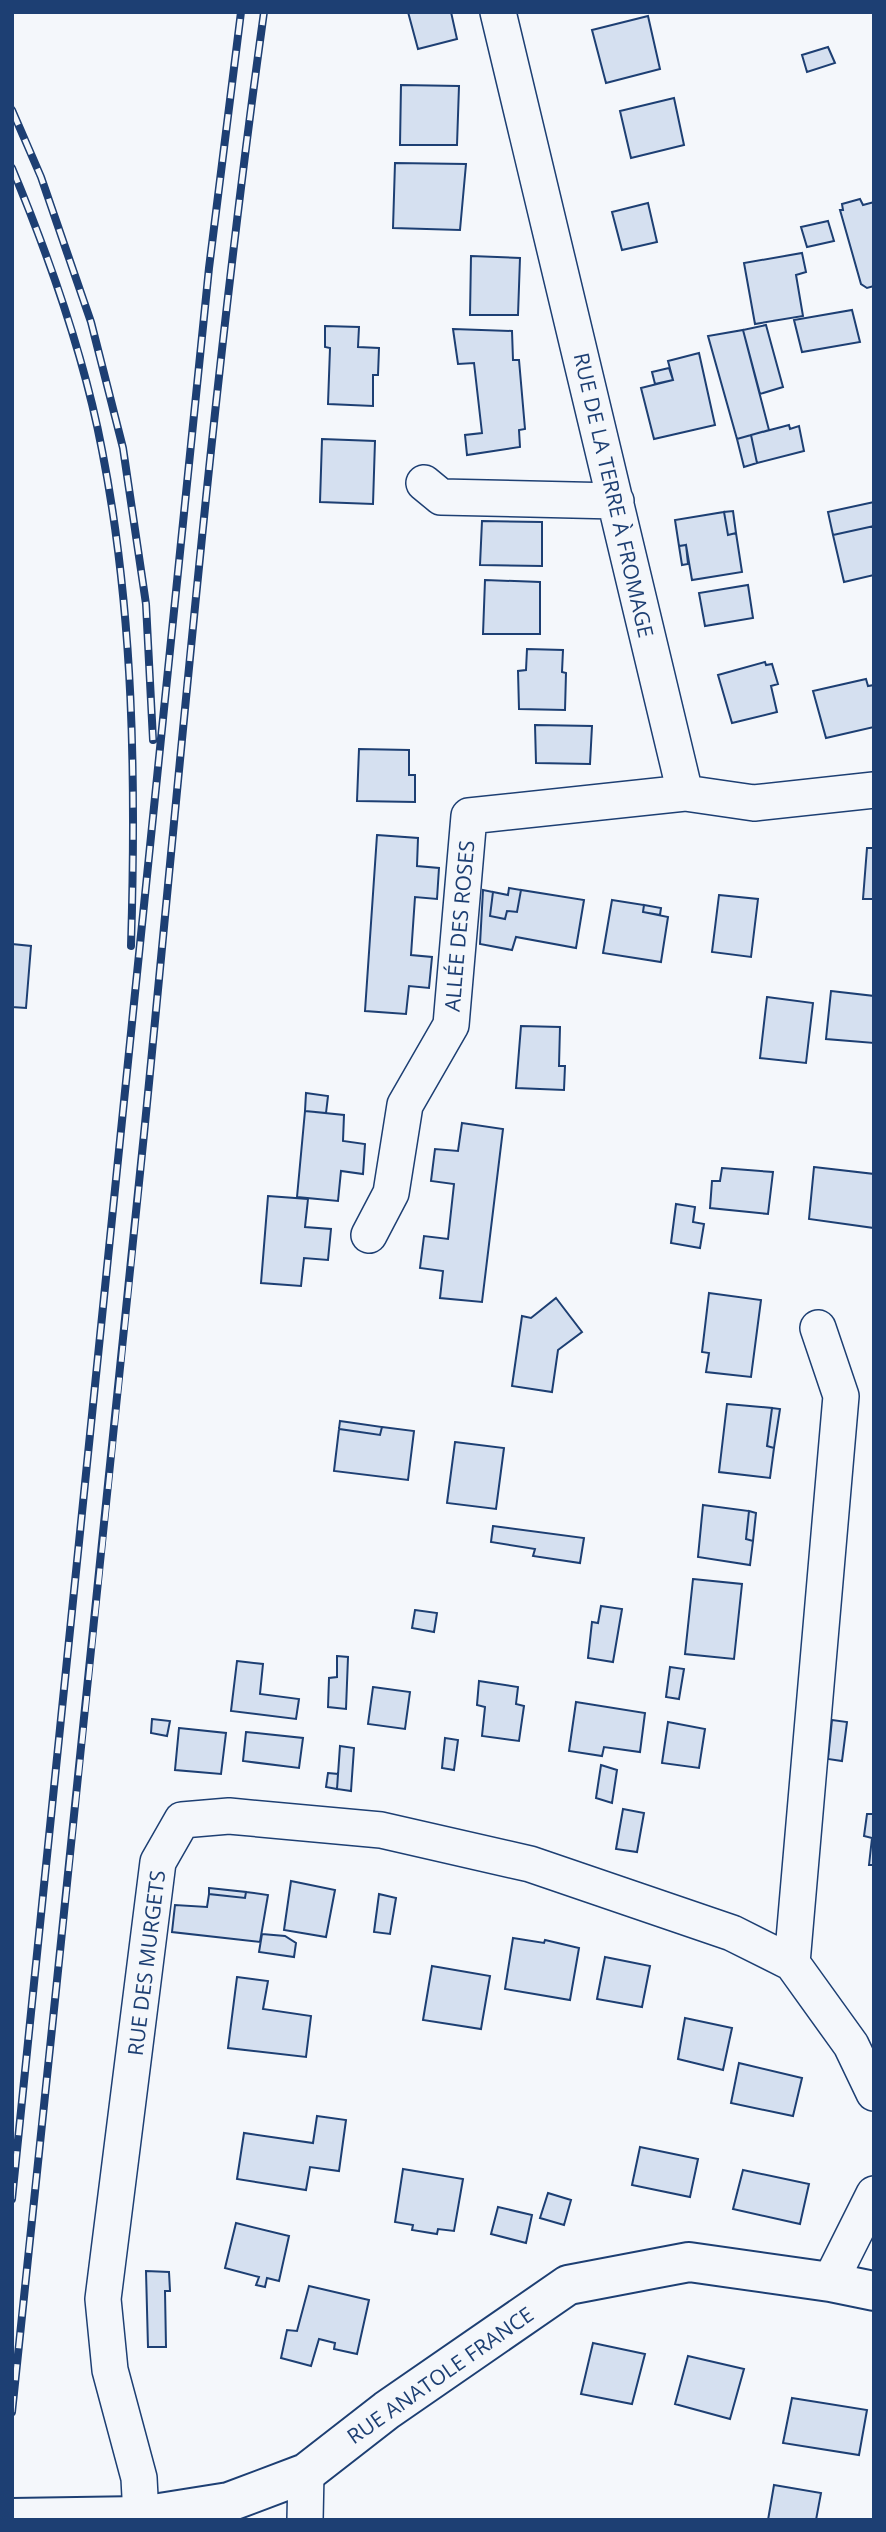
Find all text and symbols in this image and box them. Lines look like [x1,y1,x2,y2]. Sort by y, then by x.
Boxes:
street label: RUE DE LA TERRE À FROMAGE [568,350,660,640]
street label: ALLÉE DES ROSES [438,839,480,1013]
street label: RUE DES MURGETS [121,1869,171,2057]
street label: RUE ANATOLE FRANCE [341,2300,539,2450]

